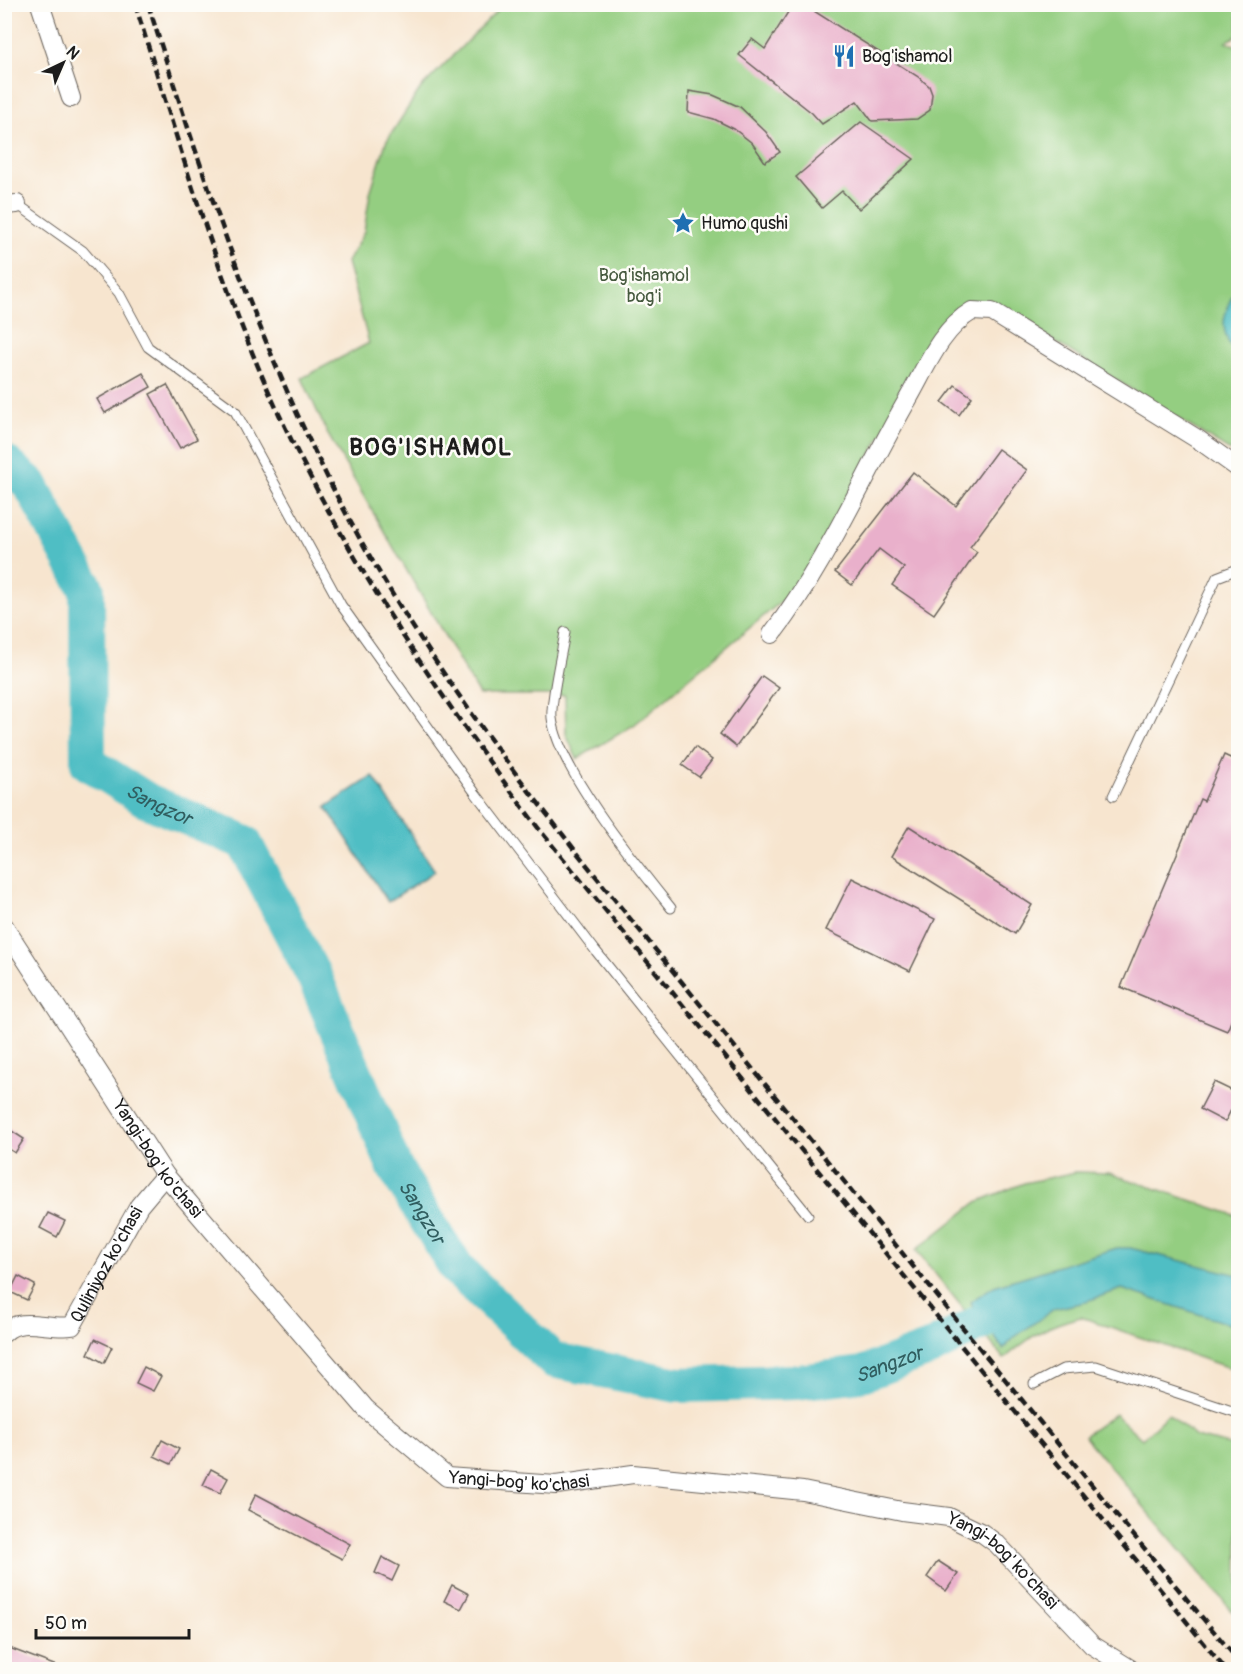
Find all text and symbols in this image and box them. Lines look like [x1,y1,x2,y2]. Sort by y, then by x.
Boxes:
north arrow [33,33,93,93]
text: N [62,42,84,64]
restaurant icon: Bog'ishamol [831,43,857,69]
place label: Bog'ishamol [862,45,952,68]
place icon: Humo qushi [670,210,696,236]
place label: Humo qushi [701,212,788,235]
park label: Bog'ishamol bog'i [599,264,689,308]
district label: BOG'ISHAMOL [349,433,513,462]
water label: Sangzor [121,778,198,832]
street label: Yangi-bog' ko'chasi [107,1094,208,1223]
water label: Sangzor [393,1176,452,1251]
street label: Quliniyoz ko'chasi [65,1203,148,1327]
water label: Sangzor [854,1339,929,1388]
street label: Yangi-bog' ko'chasi [447,1466,591,1497]
street label: Yangi-bog' ko'chasi [942,1506,1063,1614]
scale bar [36,1602,189,1640]
text: 50 m [45,1612,87,1635]

